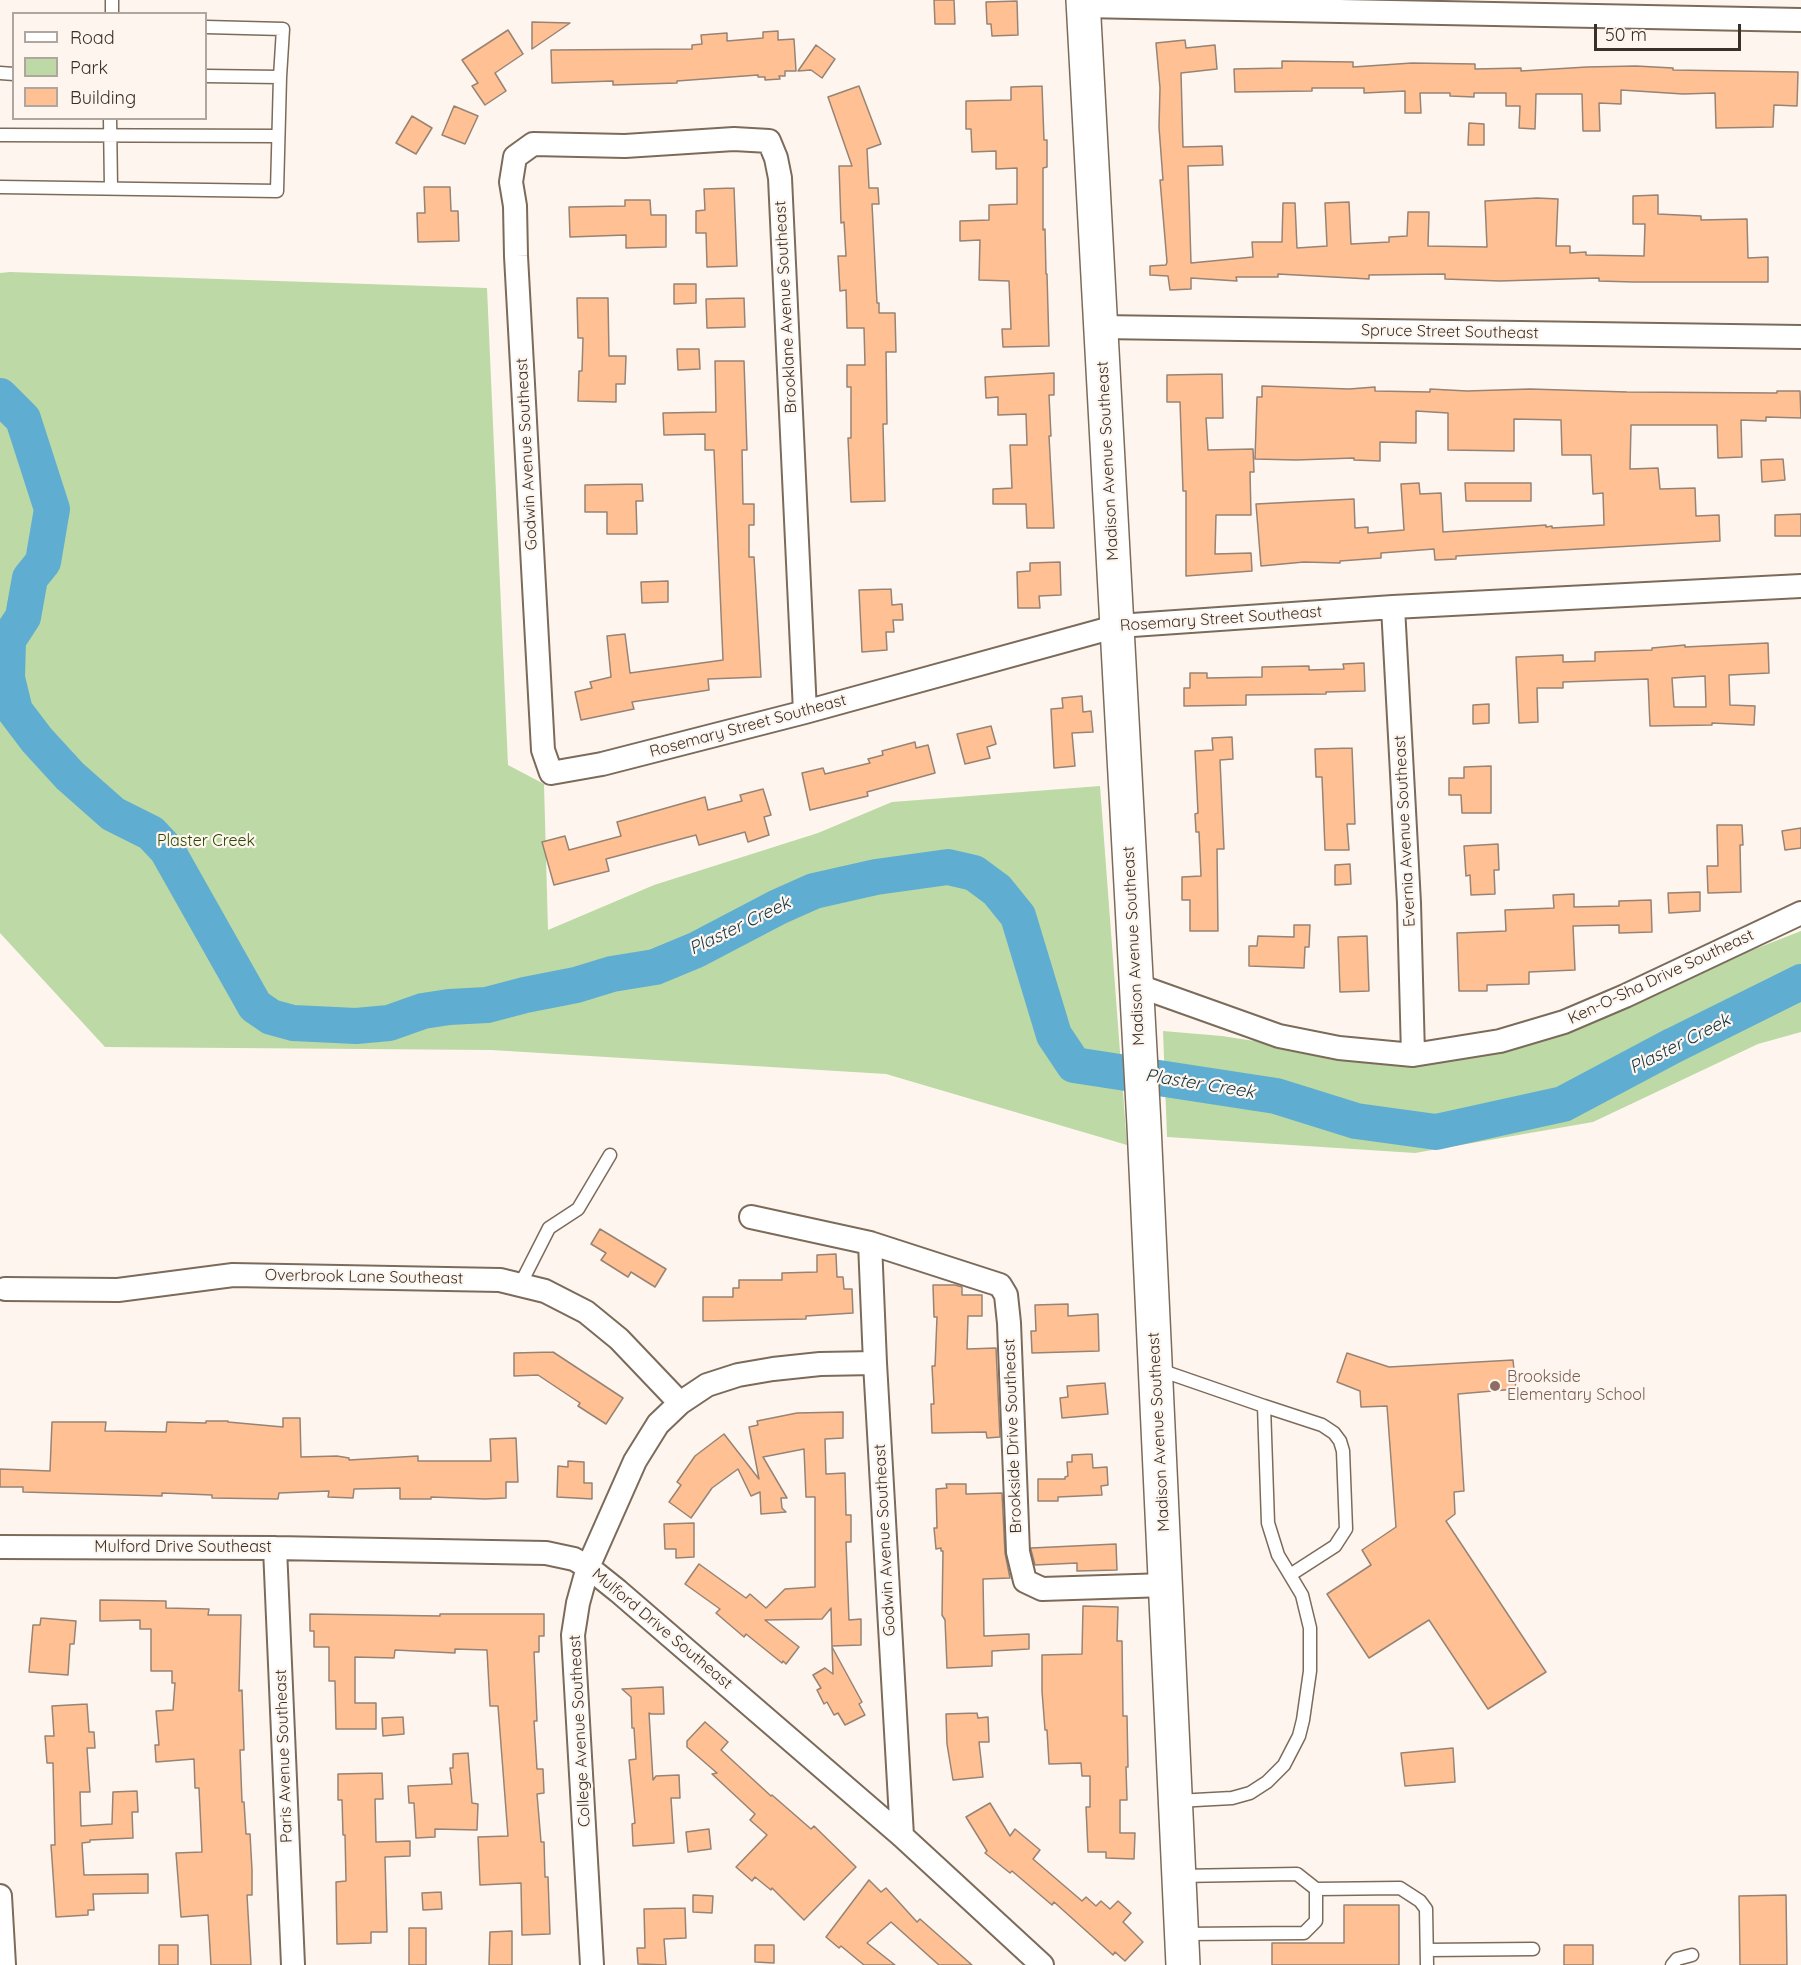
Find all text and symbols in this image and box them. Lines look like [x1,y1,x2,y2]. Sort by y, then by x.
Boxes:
legend [12,12,207,120]
scale bar [1597,12,1744,50]
text: 50 m [1605,23,1647,46]
text: Road [70,26,115,49]
text: Park [70,56,108,79]
text: Building [70,86,136,109]
street label: Brooklane Avenue Southeast [771,200,801,414]
street label: Spruce Street Southeast [1361,321,1539,343]
street label: Godwin Avenue Southeast [512,357,542,551]
street label: Madison Avenue Southeast [1093,361,1123,561]
street label: Rosemary Street Southeast [1119,602,1323,636]
street label: Rosemary Street Southeast [648,690,848,762]
street label: Evernia Avenue Southeast [1390,735,1420,927]
park label: Plaster Creek [157,831,255,851]
street label: Madison Avenue Southeast [1119,846,1149,1046]
water label: Plaster Creek [686,892,794,960]
street label: Ken-O-Sha Drive Southeast [1565,926,1757,1028]
water label: Plaster Creek [1626,1009,1734,1079]
water label: Plaster Creek [1144,1065,1256,1103]
street label: Overbrook Lane Southeast [265,1266,463,1288]
street label: Madison Avenue Southeast [1144,1332,1174,1532]
street label: Brookside Drive Southeast [1000,1338,1026,1534]
place label: Brookside Elementary School [1507,1367,1646,1405]
marker: Brookside Elementary School [1488,1379,1502,1393]
street label: Godwin Avenue Southeast [870,1443,900,1637]
street label: Mulford Drive Southeast [94,1537,272,1557]
street label: Mulford Drive Southeast [588,1565,736,1693]
street label: College Avenue Southeast [565,1634,595,1828]
street label: Paris Avenue Southeast [271,1669,297,1843]

